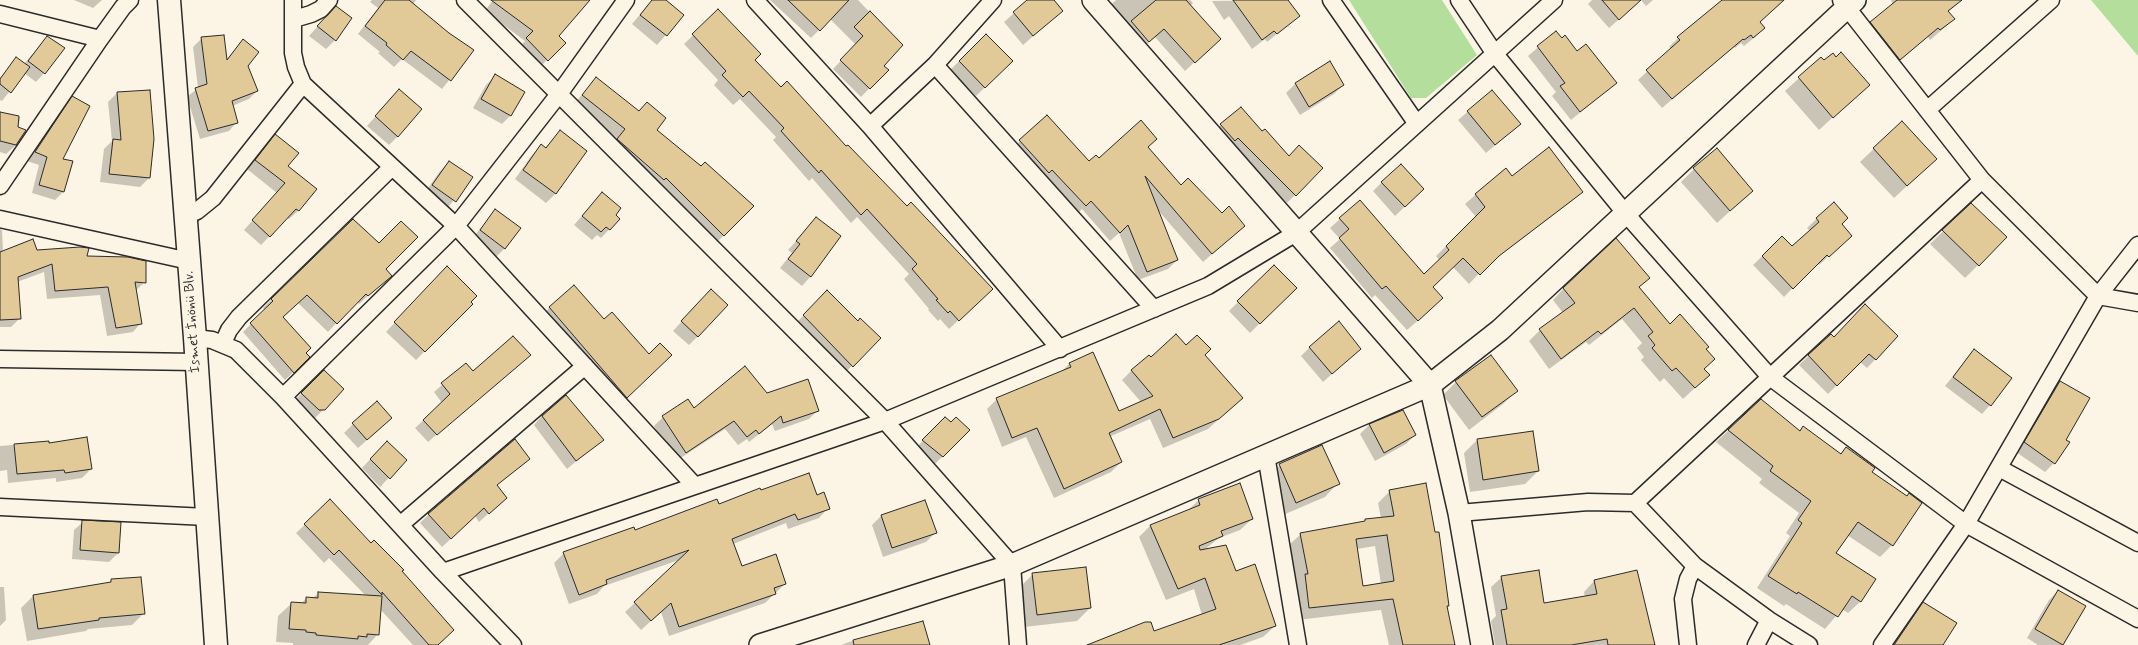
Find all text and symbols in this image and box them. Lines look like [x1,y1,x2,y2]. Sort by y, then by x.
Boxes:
street label: İsmet İnönü Blv. [181,270,205,374]

